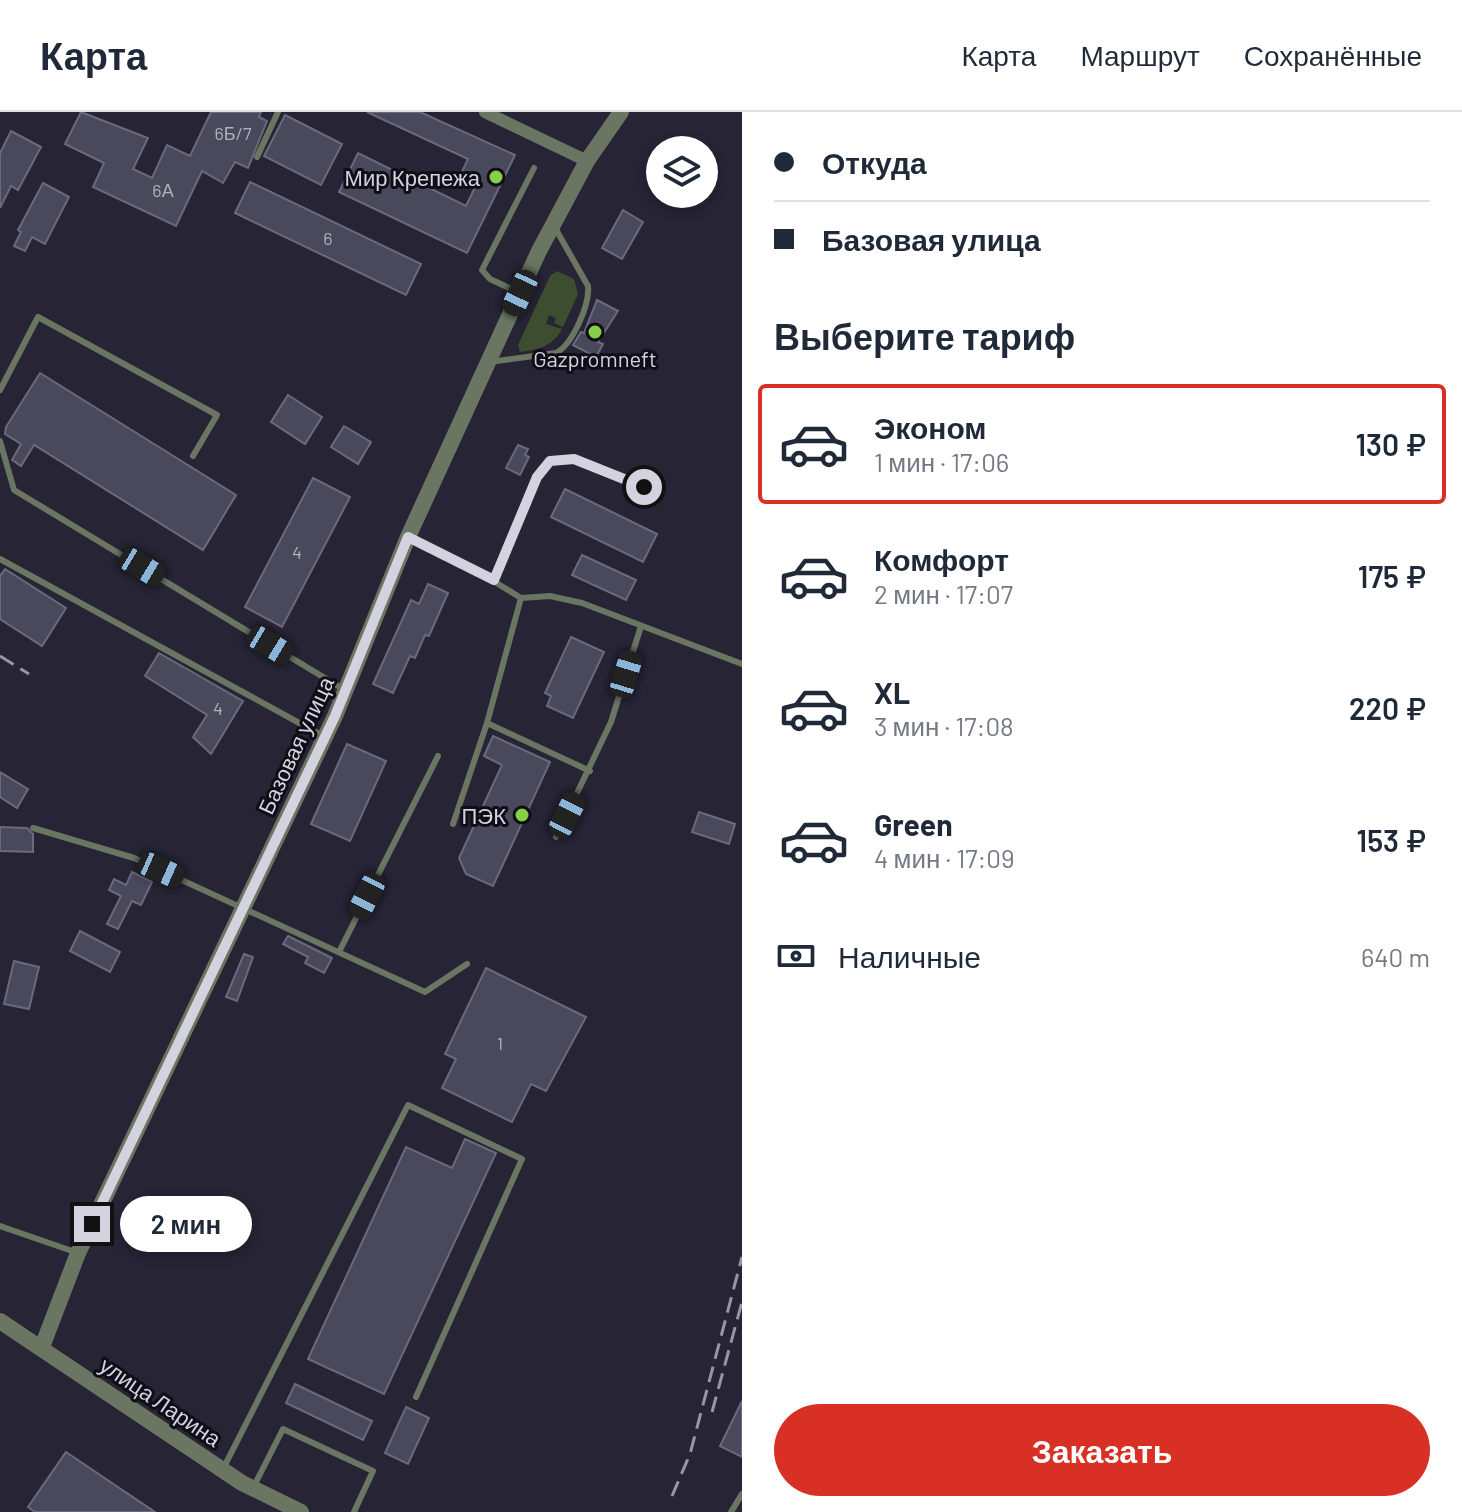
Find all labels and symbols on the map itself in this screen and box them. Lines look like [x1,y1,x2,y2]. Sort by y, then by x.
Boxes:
house number: 6Б/7 [215,122,252,144]
place label: Мир Крепежа [345,164,481,191]
marker: Мир Крепежа [487,168,505,186]
house number: 6А [152,179,174,201]
house number: 6 [323,227,333,249]
car [499,266,541,320]
marker: Gazpromneft [586,323,604,341]
place label: Gazpromneft [533,345,657,371]
route start [626,469,662,505]
house number: 4 [292,541,302,563]
car [115,544,169,590]
car [243,622,297,668]
car [608,648,644,700]
street label: Базовая улица [252,671,339,818]
house number: 4 [213,697,223,719]
car [545,788,589,842]
place label: ПЭК [462,802,506,828]
marker: ПЭК [513,806,531,824]
car [134,849,188,891]
car [345,869,389,923]
house number: 1 [497,1032,503,1054]
callout: 2 мин [120,1196,252,1252]
route end [74,1206,110,1242]
street label: улица Ларина [95,1351,227,1452]

